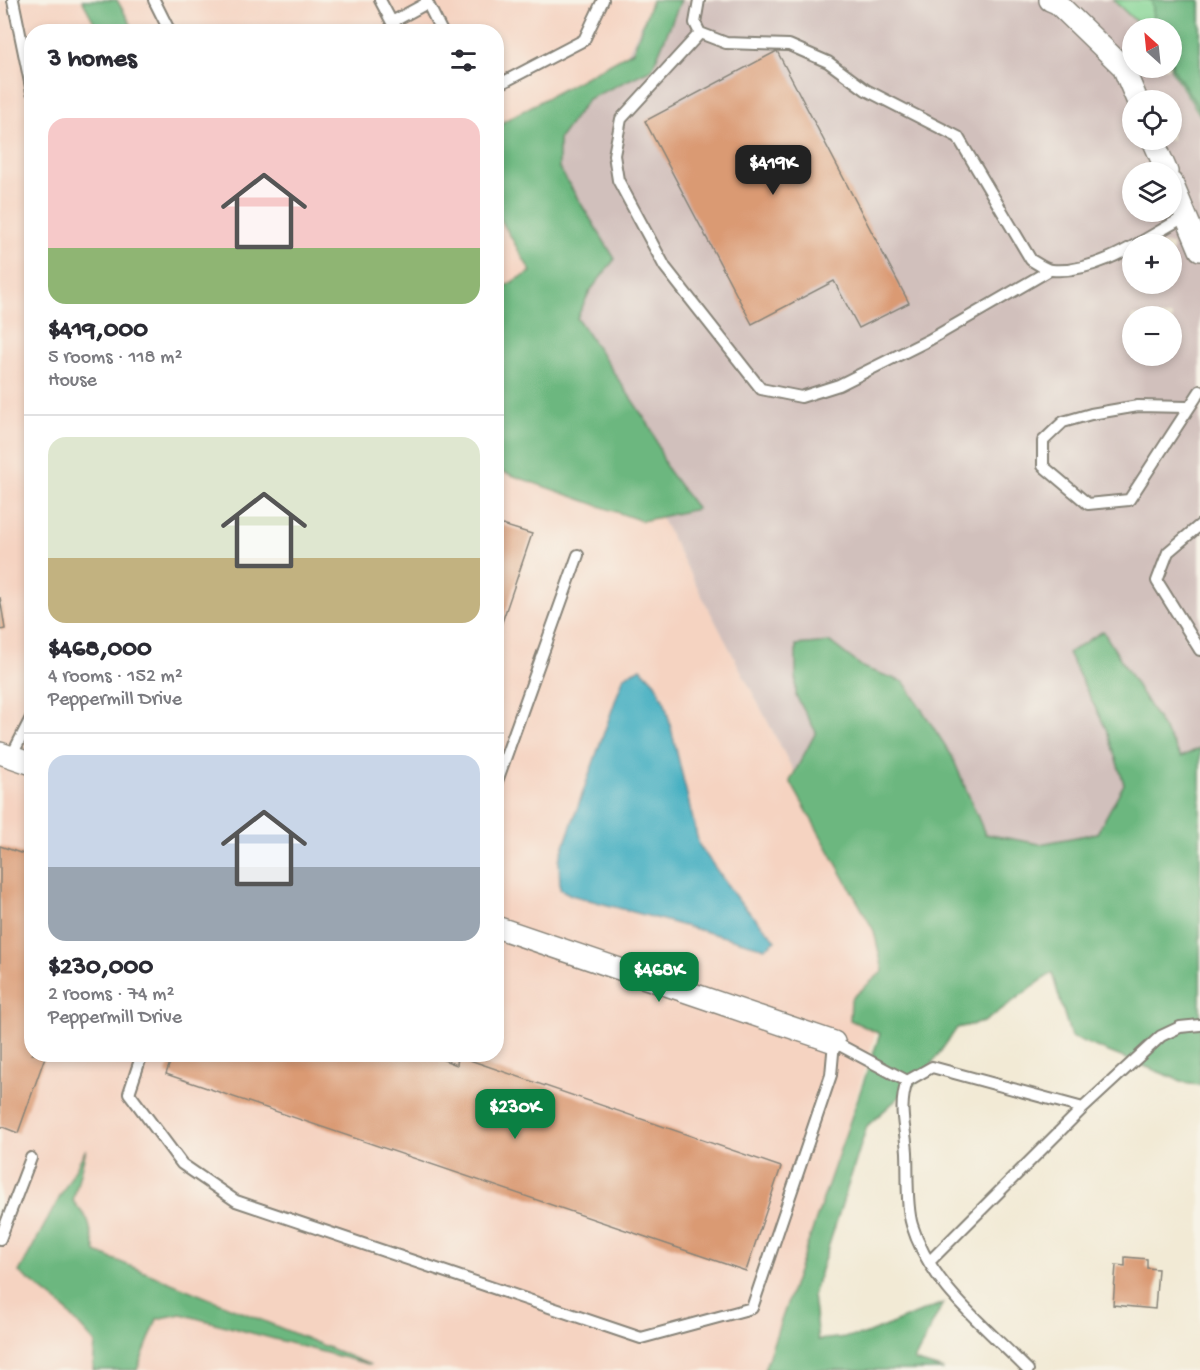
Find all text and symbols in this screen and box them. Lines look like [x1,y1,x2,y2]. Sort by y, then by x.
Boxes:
north arrow [1122,18,1182,78]
map controls [1122,18,1182,366]
icon: filters [447,44,480,77]
text: 3 homes [48,45,137,76]
button: locate [1122,90,1182,150]
pin: $419K [731,145,815,196]
text: $419K [749,153,797,176]
icon: home [210,157,318,265]
button: layers [1122,162,1182,222]
button: + [1122,234,1182,294]
button: − [1122,306,1182,366]
text: $419,000 [48,316,148,347]
text: 5 rooms · 118 m² [48,347,182,370]
text: House [48,370,97,393]
icon: home [210,476,318,584]
text: $468,000 [48,635,152,666]
text: 4 rooms · 152 m² [48,666,183,689]
text: Peppermill Drive [48,689,182,712]
icon: home [210,794,318,902]
pin: $468K [617,952,701,1003]
text: $230,000 [48,953,153,984]
text: $468K [634,960,684,983]
text: 2 rooms · 74 m² [48,984,174,1007]
text: Peppermill Drive [48,1007,182,1030]
pin: $230K [473,1089,557,1140]
text: $230K [489,1097,541,1120]

